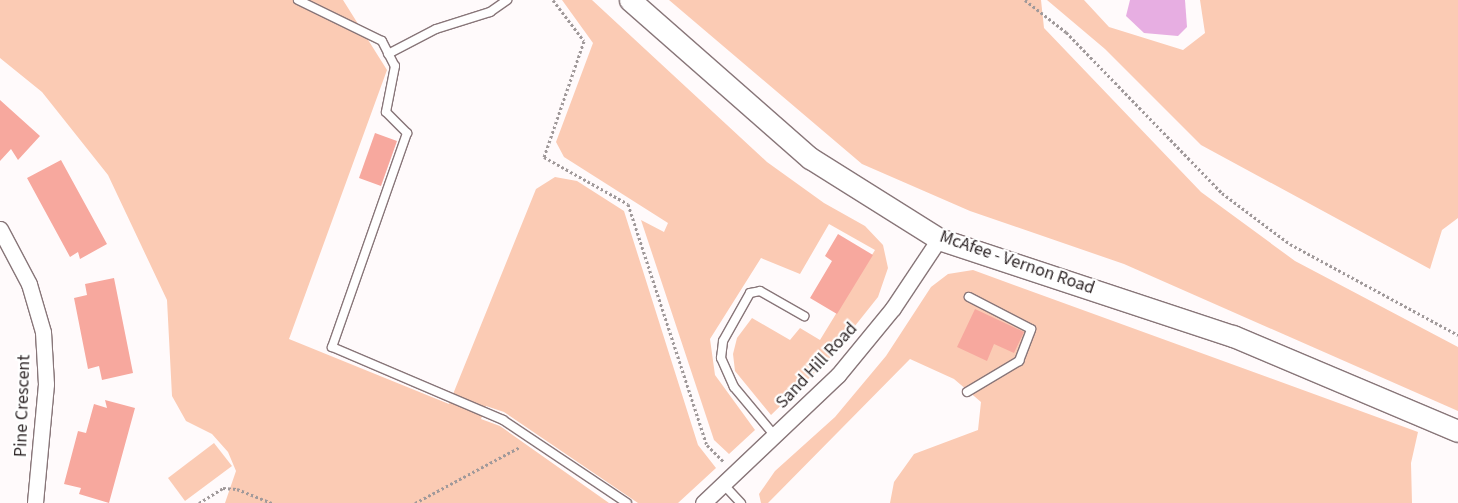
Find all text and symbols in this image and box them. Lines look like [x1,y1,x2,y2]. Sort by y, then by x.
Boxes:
street label: McAfee - Vernon Road [937,226,1097,300]
street label: Sand Hill Road [772,319,862,413]
street label: Pine Crescent [10,354,36,458]

